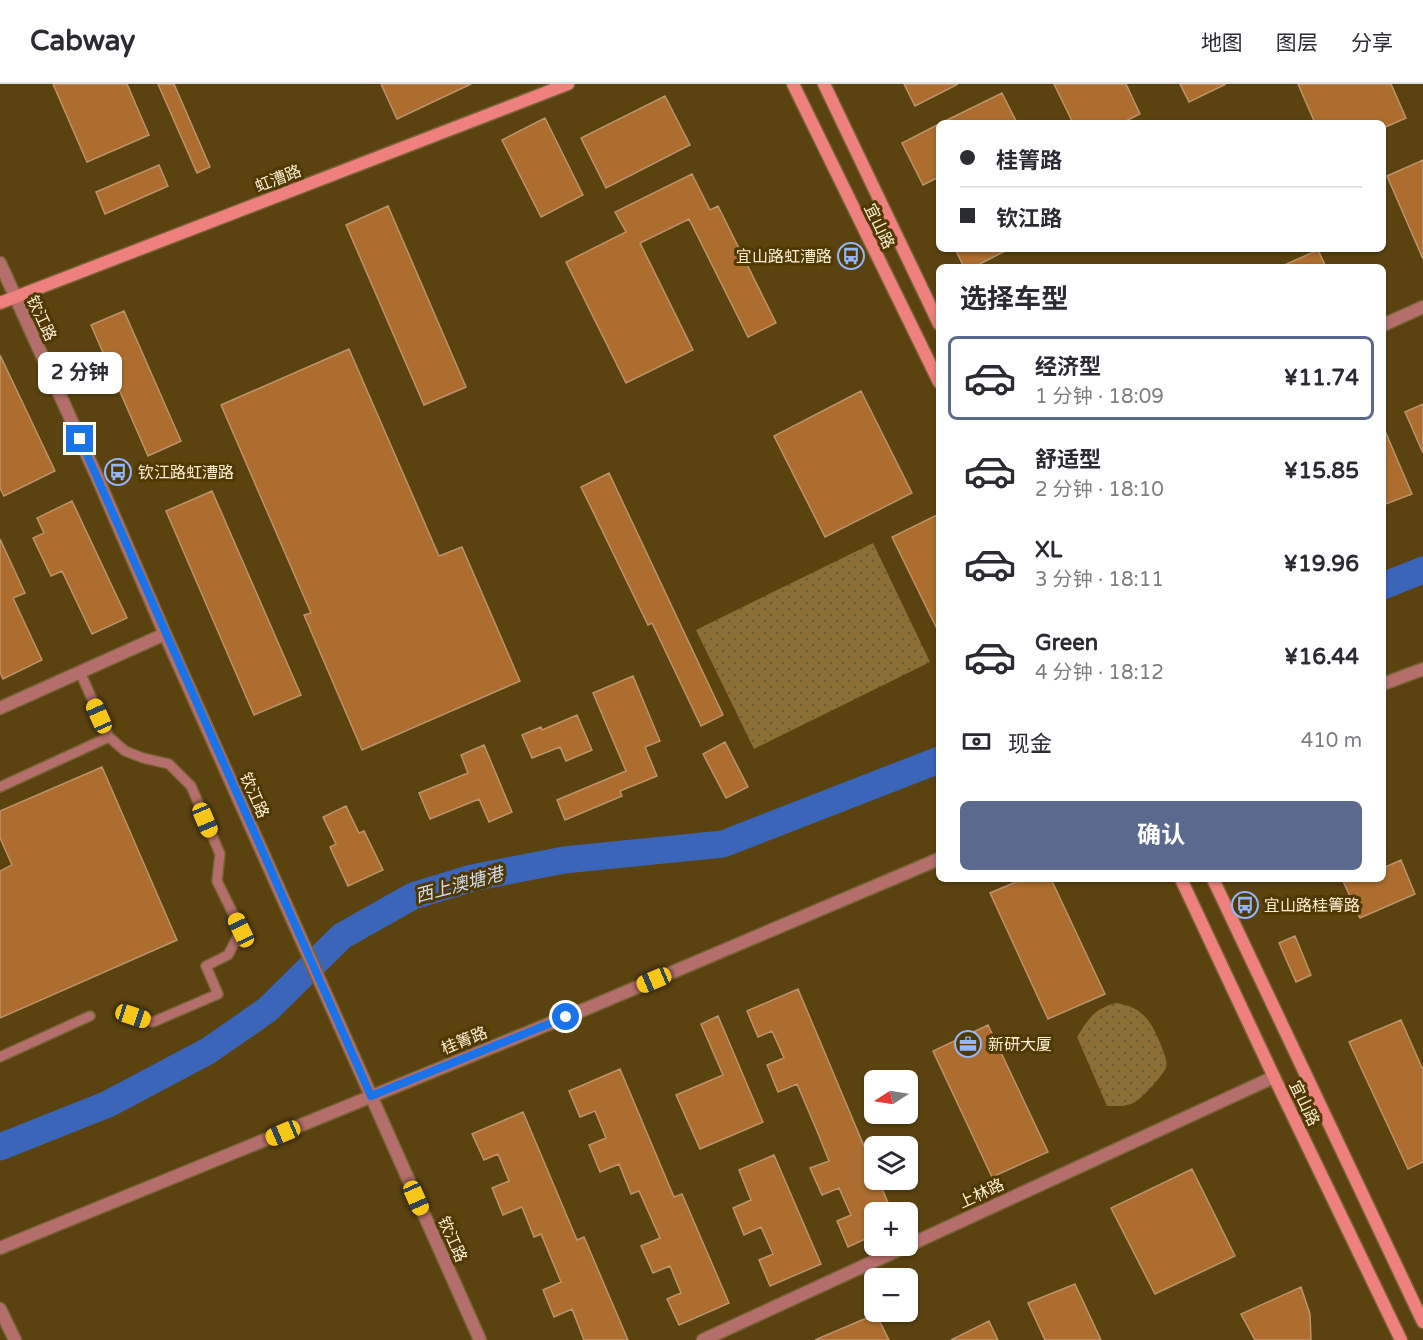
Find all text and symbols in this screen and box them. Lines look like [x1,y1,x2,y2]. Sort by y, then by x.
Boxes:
text: Cabway [30,24,135,58]
text: 地图 [1201,31,1243,56]
text: 图层 [1276,31,1318,56]
text: 分享 [1351,31,1393,56]
text: 桂箐路 [996,148,1062,174]
street label: 虹漕路 [252,161,304,197]
street label: 宜山路 [860,200,899,252]
text: 钦江路 [996,206,1062,232]
bus stop icon: 宜山路虹漕路 [836,241,866,271]
place label: 宜山路虹漕路 [736,247,832,267]
text: 选择车型 [960,283,1068,316]
street label: 钦江路 [22,292,60,344]
icon: car [963,351,1017,405]
callout: 2 分钟 [38,352,122,394]
text: 经济型 [1035,354,1101,380]
text: 2 分钟 [51,361,109,385]
text: ¥11.74 [1284,365,1359,391]
text: 1 分钟 · 18:09 [1035,385,1164,409]
route end [66,425,93,452]
icon: car [963,444,1017,498]
text: 舒适型 [1035,447,1101,473]
bus stop icon: 钦江路虹漕路 [103,457,133,487]
text: ¥15.85 [1284,458,1359,484]
place label: 钦江路虹漕路 [138,463,234,483]
text: 2 分钟 · 18:10 [1035,478,1164,502]
icon: car [963,537,1017,591]
text: XL [1035,537,1062,563]
text: ¥19.96 [1284,551,1359,577]
text: 3 分钟 · 18:11 [1035,568,1164,592]
icon: car [963,630,1017,684]
text: Green [1035,630,1098,656]
text: ¥16.44 [1284,644,1359,670]
text: 4 分钟 · 18:12 [1035,661,1164,685]
car [83,696,115,736]
icon: cash [960,725,993,758]
text: 410 m [1301,729,1362,753]
text: 现金 [1008,731,1052,757]
street label: 钦江路 [235,769,273,821]
car [190,800,220,840]
button: 确认 [960,801,1362,870]
water label: 西上澳塘港 [413,862,508,907]
bus stop icon: 宜山路桂箐路 [1230,890,1260,920]
place label: 宜山路桂箐路 [1264,896,1360,916]
car [225,910,257,950]
car [634,965,674,995]
car [113,1002,153,1030]
route start [552,1003,579,1030]
street label: 桂箐路 [438,1023,490,1059]
office icon: 新研大厦 [953,1029,983,1059]
place label: 新研大厦 [988,1035,1052,1055]
north arrow [864,1070,918,1124]
map controls [864,1070,918,1322]
street label: 宜山路 [1285,1077,1324,1129]
car [263,1118,303,1148]
button: layers [864,1136,918,1190]
street label: 上林路 [955,1175,1007,1213]
car [400,1178,432,1218]
button: + [864,1202,918,1256]
street label: 钦江路 [433,1213,471,1265]
button: − [864,1268,918,1322]

